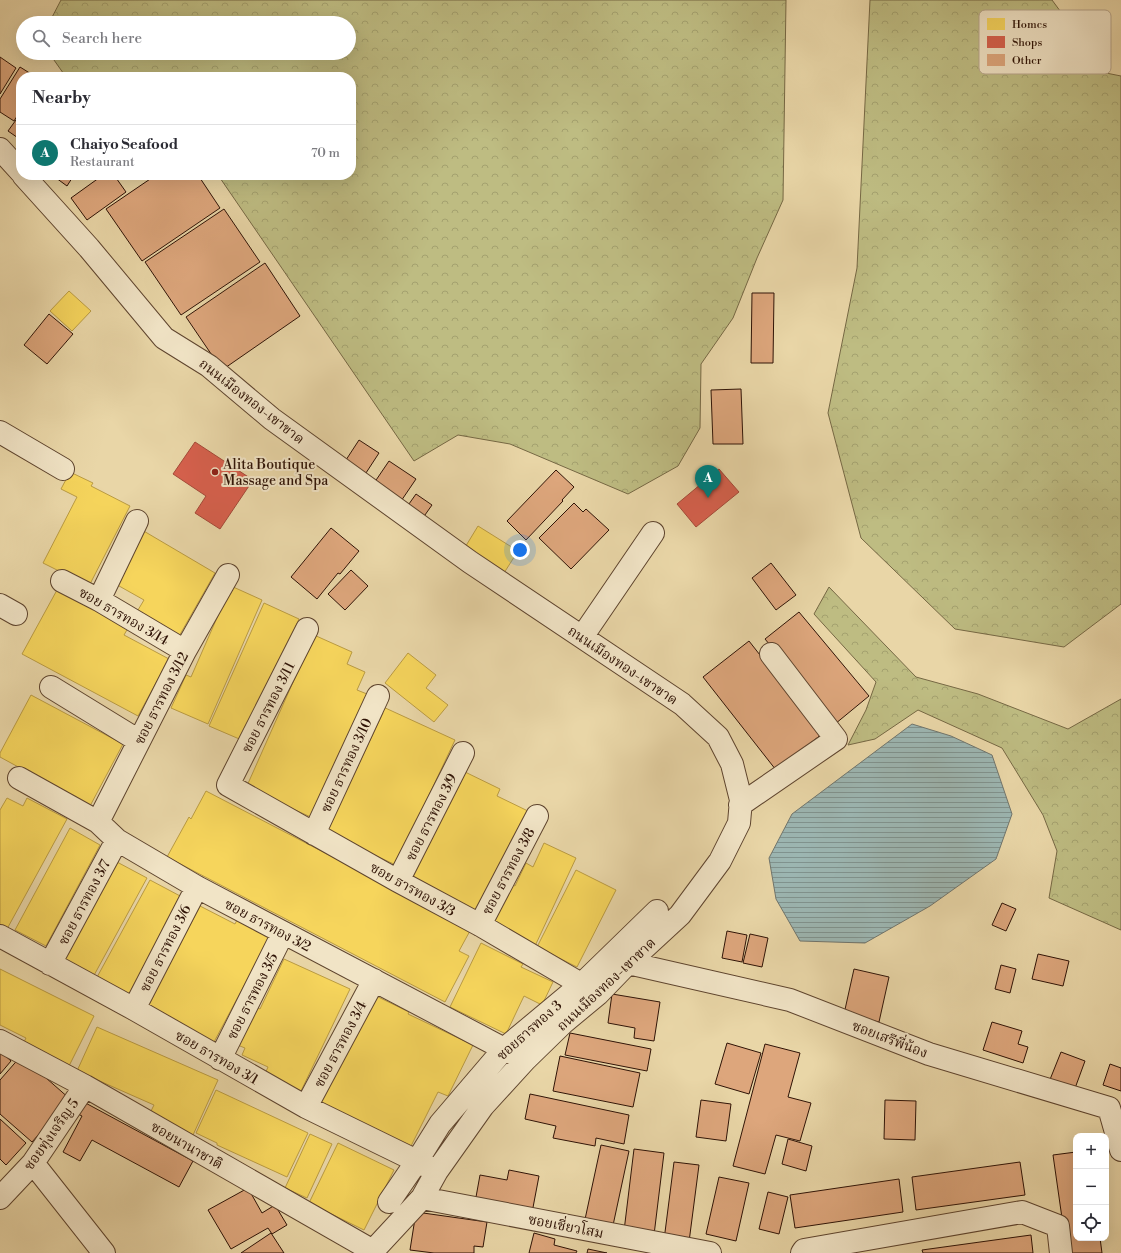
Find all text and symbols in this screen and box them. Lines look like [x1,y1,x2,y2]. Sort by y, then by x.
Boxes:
legend [979,10,1111,74]
search box [16,16,356,60]
text: Homes [1012,18,1047,32]
icon: search [30,27,52,49]
text: Search here [62,29,142,48]
text: Shops [1012,36,1042,50]
text: Other [1012,54,1042,68]
text: Nearby [32,87,91,109]
text: Chaiyo Seafood [70,135,178,154]
text: A [40,145,50,161]
text: 70 m [311,145,340,161]
text: Restaurant [70,154,135,170]
street label: ถนนเมืองทอง-เขาขาด [195,355,308,449]
place label: Alita Boutique Massage and Spa [222,456,329,490]
pin: A [695,465,721,498]
marker: Alita Boutique Massage and Spa [210,467,220,477]
your location [510,540,530,560]
street label: ซอย ธารทอง 3/14 [75,584,172,650]
street label: ถนนเมืองทอง-เขาขาด [564,622,681,709]
street label: ซอย ธารทอง 3/12 [131,649,193,748]
street label: ซอย ธารทอง 3/11 [238,659,300,756]
street label: ซอย ธารทอง 3/10 [317,715,377,816]
street label: ซอย ธารทอง 3/9 [402,771,462,864]
street label: ซอย ธารทอง 3/8 [478,825,539,918]
street label: ซอย ธารทอง 3/7 [55,857,115,948]
street label: ซอย ธารทอง 3/3 [367,859,459,921]
street label: ซอย ธารทอง 3/2 [221,896,314,956]
street label: ซอย ธารทอง 3/6 [136,901,196,995]
street label: ถนนเมืองทอง-เขาขาด [553,934,660,1035]
street label: ซอย ธารทอง 3/5 [223,950,283,1043]
street label: ซอยธารทอง 3 [493,997,566,1065]
street label: ซอย ธารทอง 3/4 [310,998,371,1091]
street label: ซอยเสรีพี่น้อง [849,1015,931,1063]
street label: ซอย ธารทอง 3/1 [172,1027,261,1089]
street label: ซอยทุ่งเจริญ 5 [20,1095,83,1174]
street label: ซอยนานาชาติ [147,1118,226,1174]
map controls [1073,1133,1109,1241]
button: + [1073,1133,1109,1169]
button: − [1073,1169,1109,1205]
button: locate [1073,1205,1109,1241]
street label: ซอยเชี่ยวโสม [527,1209,605,1243]

